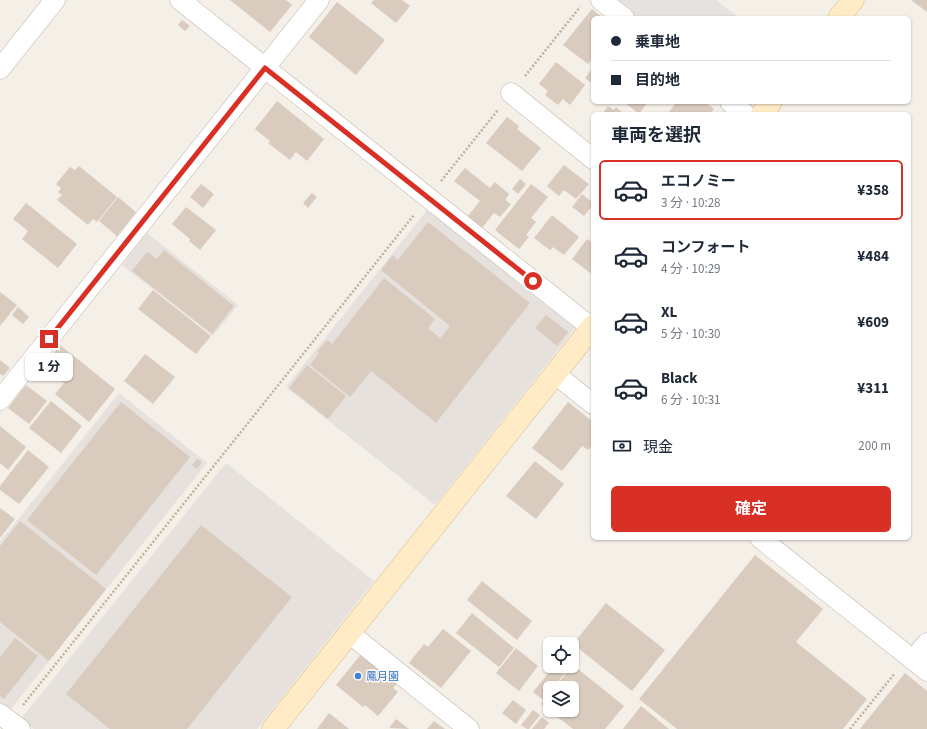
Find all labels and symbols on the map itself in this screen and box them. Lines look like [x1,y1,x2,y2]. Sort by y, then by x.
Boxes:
route start [524,272,542,290]
route end [40,330,58,348]
callout: 1 分 [25,353,73,381]
place label: 鳳月園 [366,669,399,684]
marker: 鳳月園 [353,671,363,681]

